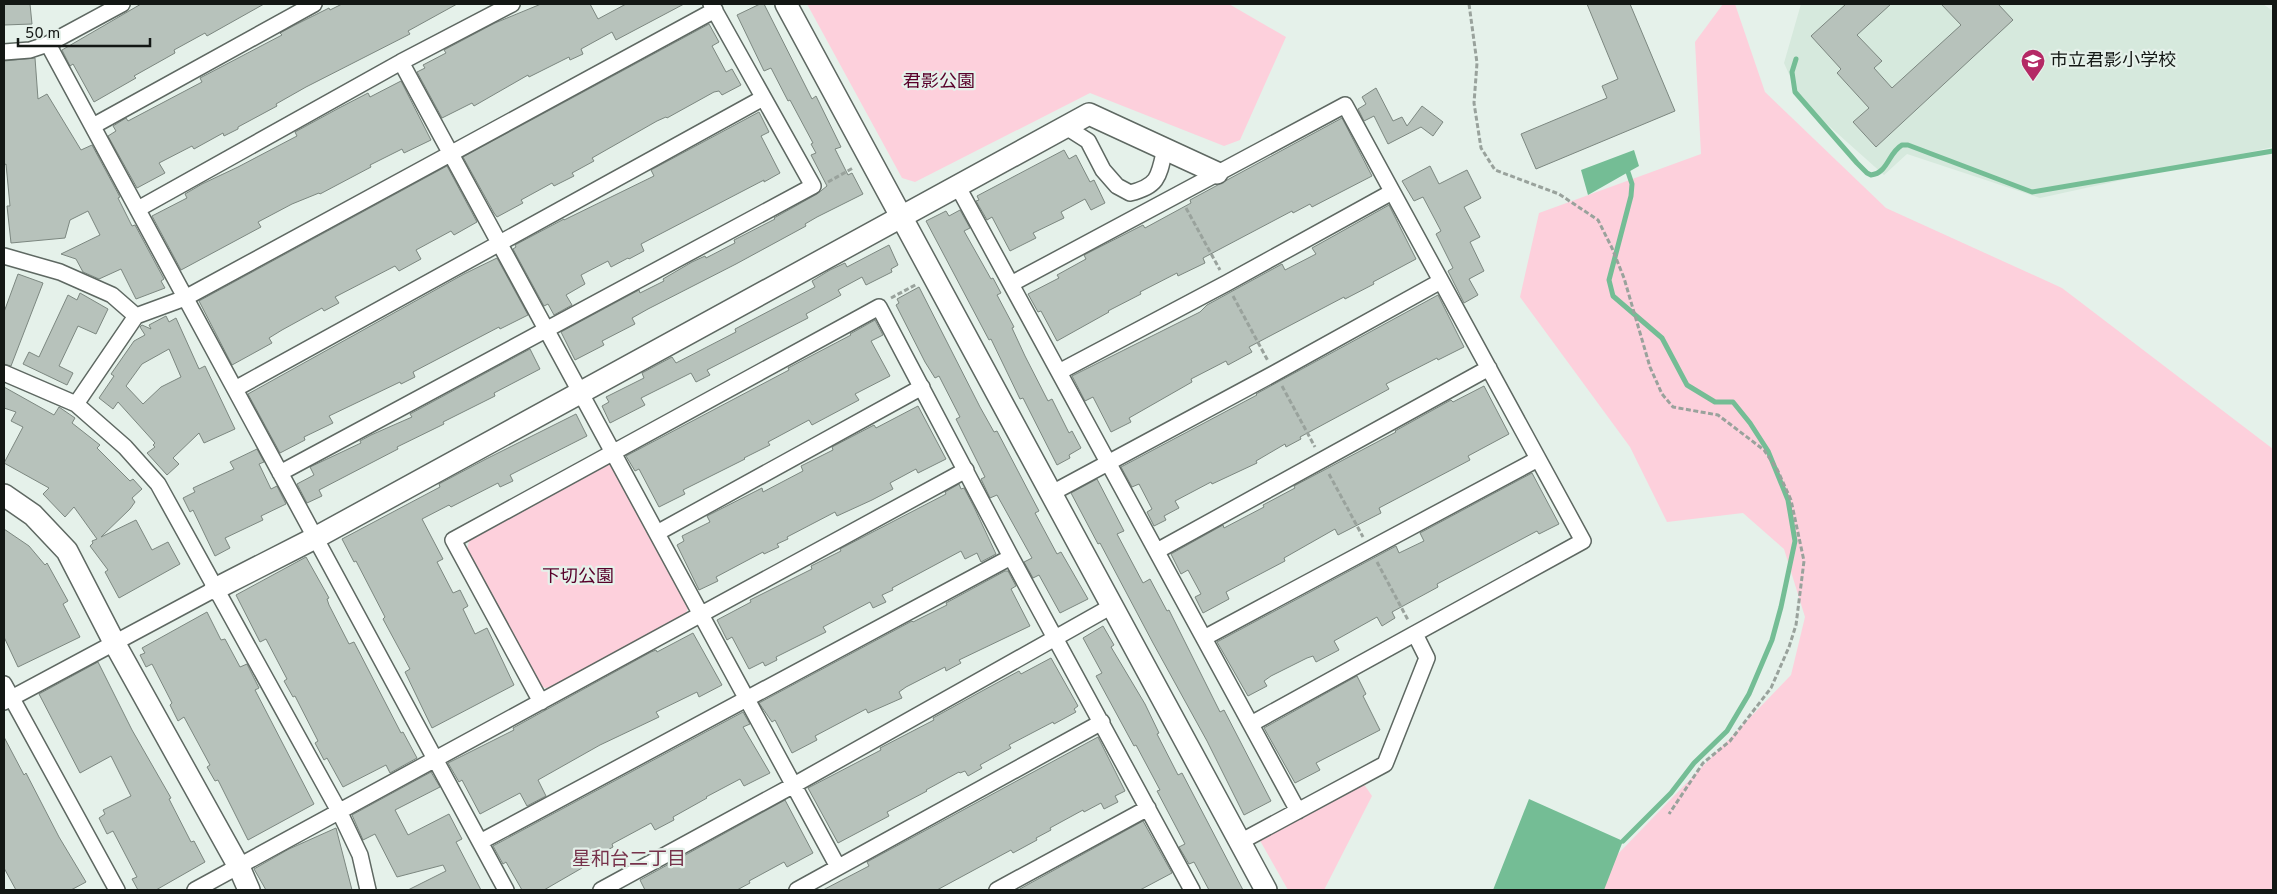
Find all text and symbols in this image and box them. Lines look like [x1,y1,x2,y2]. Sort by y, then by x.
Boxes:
scale bar [18,15,150,47]
text: 50 m [25,25,60,44]
school or university icon: 市立君影小学校 [2020,48,2046,82]
place label: 市立君影小学校 [2050,50,2176,73]
park label: 君影公園 [903,71,975,94]
park label: 下切公園 [542,566,614,589]
district label: 星和台二丁目 [572,848,686,872]

